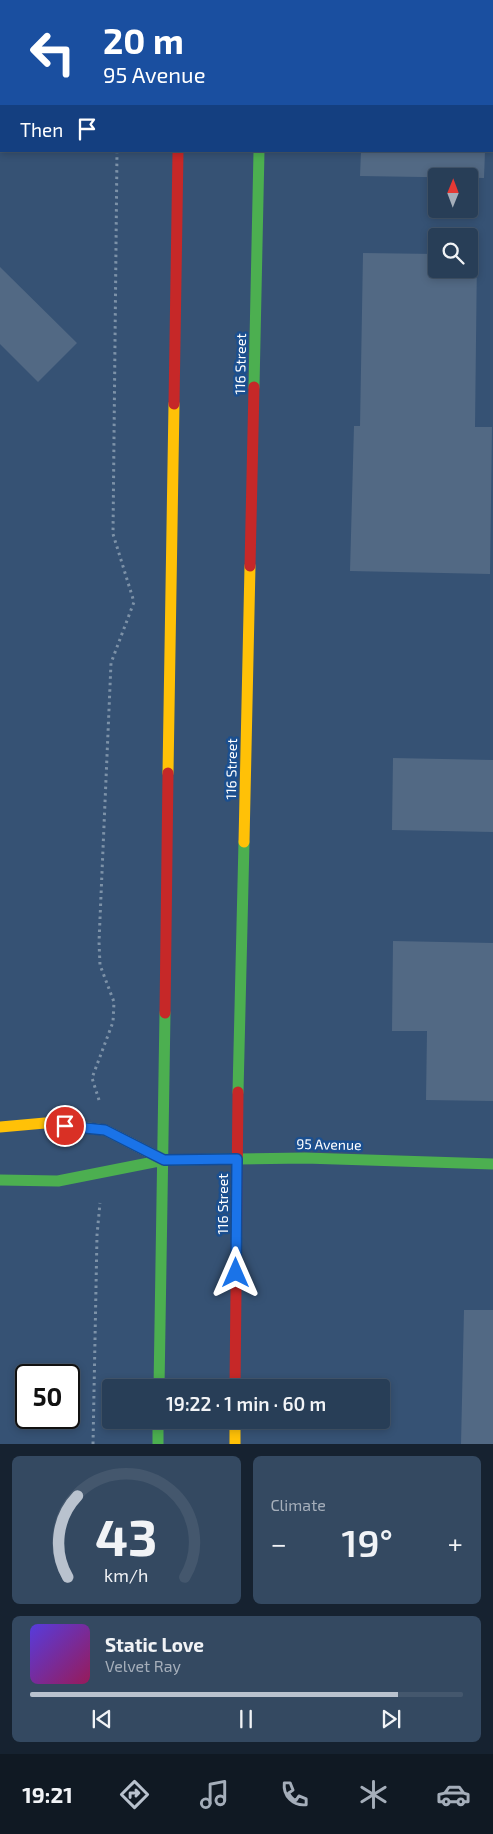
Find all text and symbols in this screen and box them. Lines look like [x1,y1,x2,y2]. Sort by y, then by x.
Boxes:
text: 20 m [103,19,184,61]
icon: left [20,20,85,85]
text: 95 Avenue [103,61,205,87]
icon: arrive [73,115,101,143]
text: Then [20,118,63,141]
north arrow [428,168,478,218]
map controls [428,168,478,278]
button: search [428,228,478,278]
street label: 116 Street [231,333,249,395]
street label: 116 Street [222,738,240,800]
pin [44,1105,86,1147]
icon: arrive [51,1112,79,1140]
street label: 95 Avenue [296,1135,362,1153]
street label: 116 Street [214,1173,231,1235]
position arrow [209,1246,261,1298]
speed limit sign: 50 [15,1364,80,1429]
text: 19:22 · 1 min · 60 m [166,1392,326,1415]
text: Climate [271,1495,326,1514]
text: 43 [95,1504,158,1566]
text: 19° [342,1519,393,1565]
text: − [271,1526,287,1560]
text: + [448,1526,463,1560]
text: km/h [104,1564,148,1586]
text: Static Love [105,1633,204,1656]
text: Velvet Ray [105,1656,181,1675]
icon: previous [88,1705,116,1733]
icon: pause [232,1705,260,1733]
icon: next [377,1705,405,1733]
icon: directions [117,1777,152,1812]
icon: music [197,1777,232,1812]
icon: phone [277,1777,312,1812]
icon: climate [356,1777,391,1812]
icon: car [436,1777,471,1812]
text: 19:21 [22,1781,73,1807]

